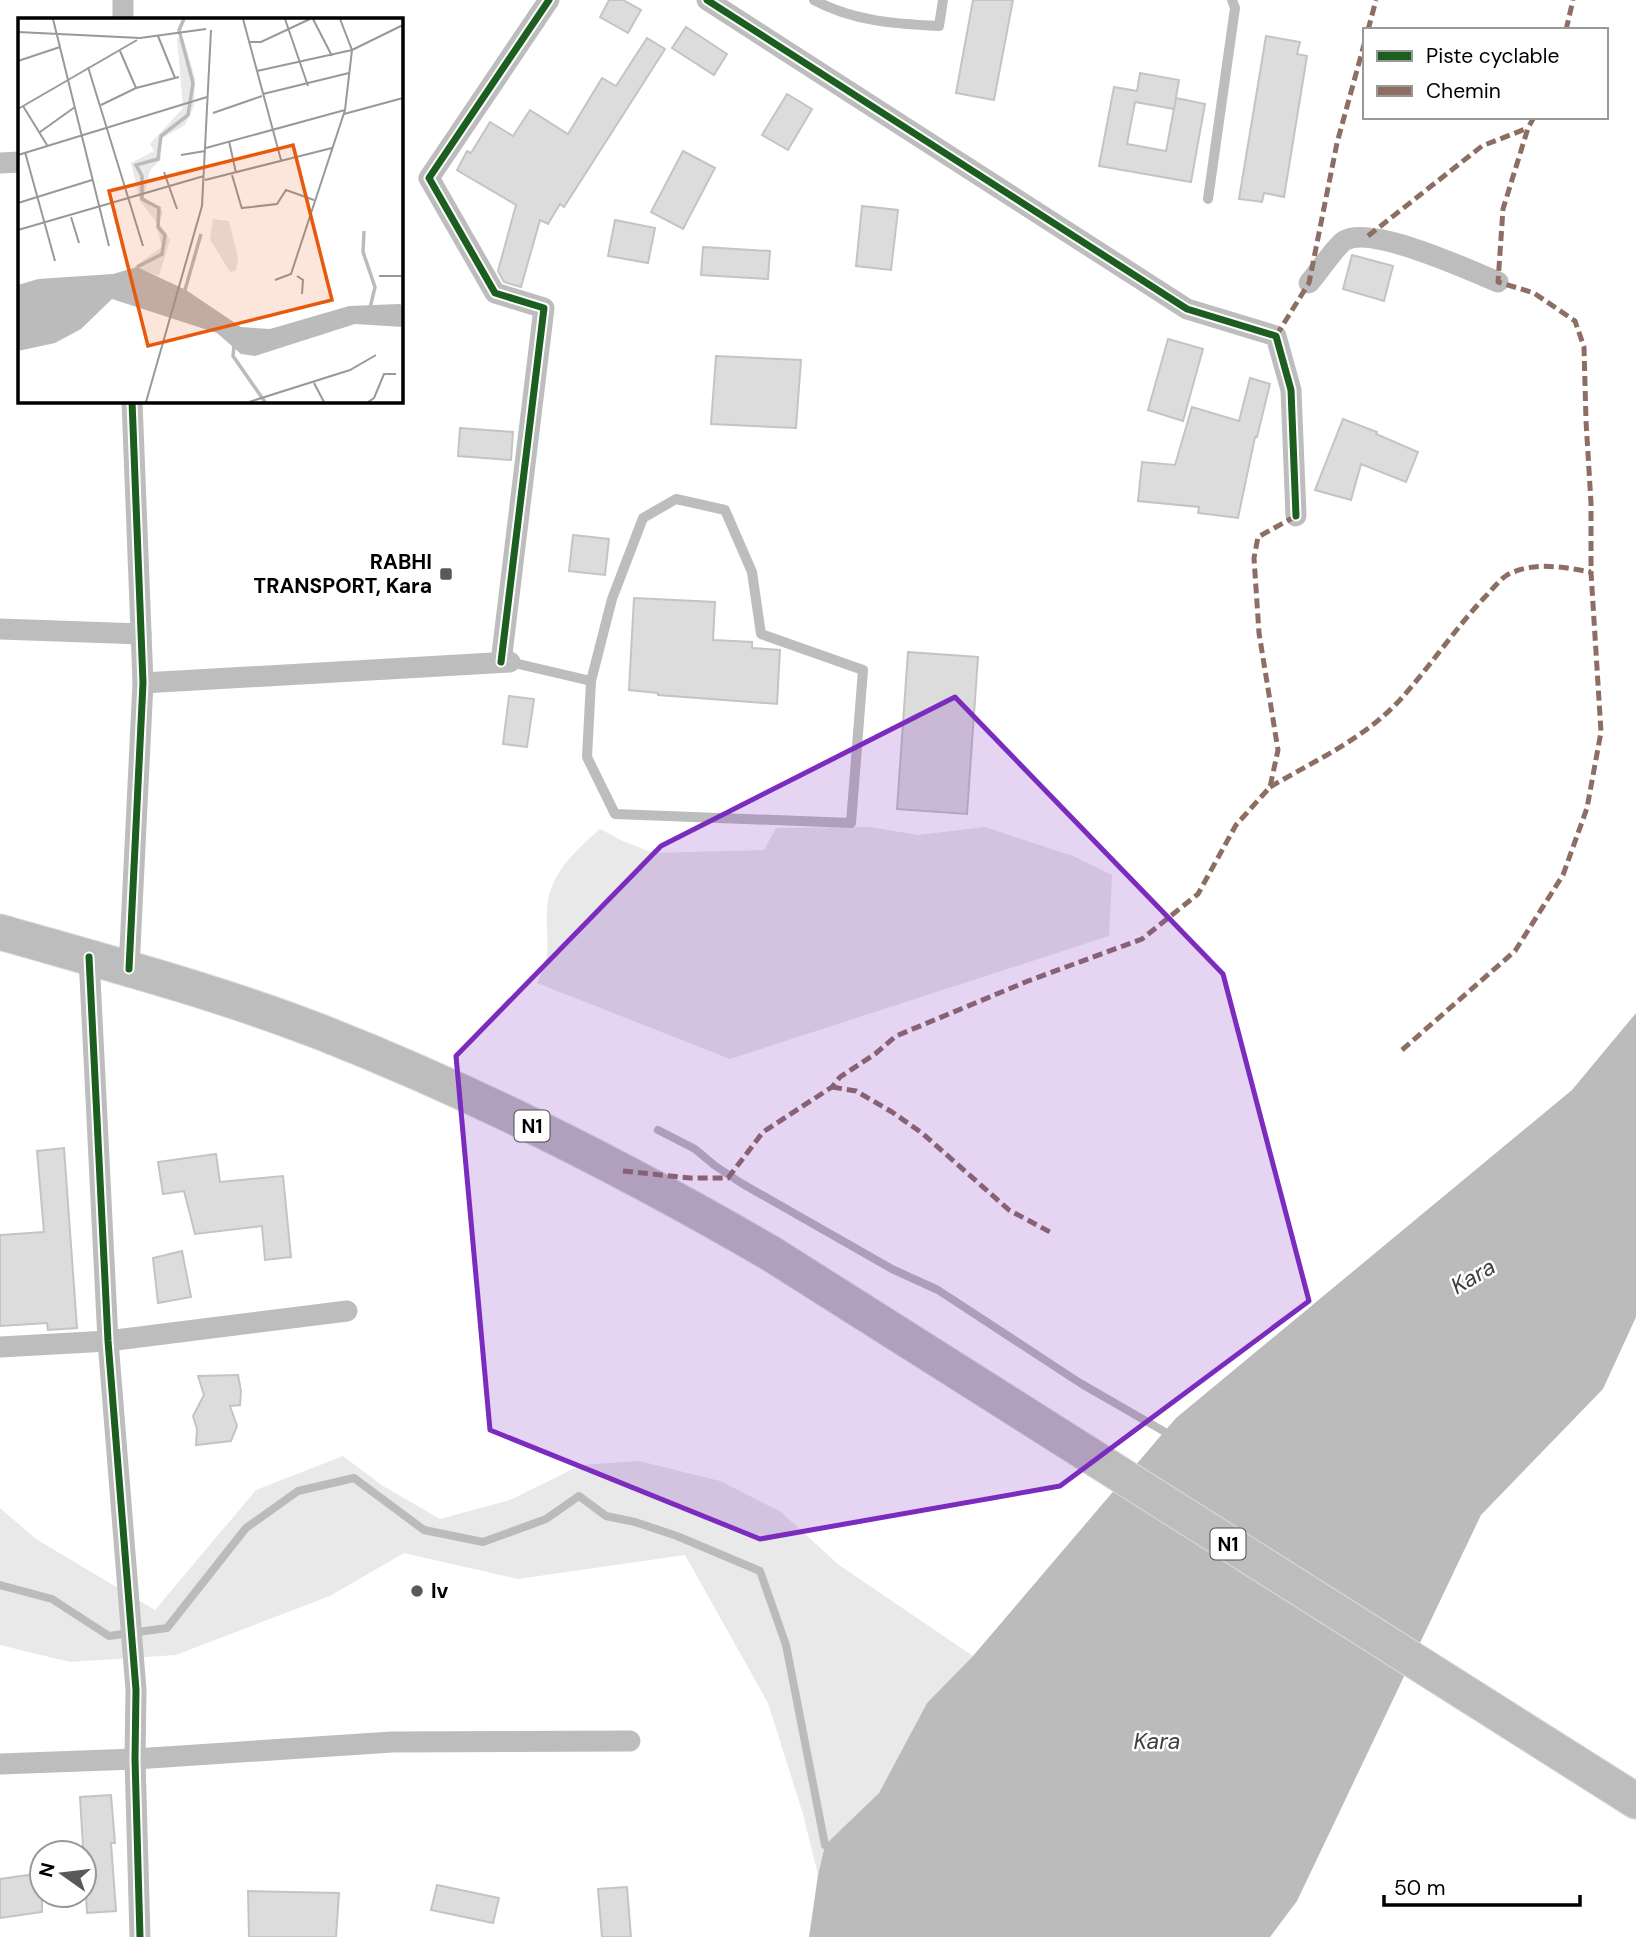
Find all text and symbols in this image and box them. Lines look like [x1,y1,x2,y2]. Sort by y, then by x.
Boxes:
inset map [18,18,402,402]
legend [1363,28,1608,119]
text: Piste cyclable [1426,42,1559,70]
text: Chemin [1426,77,1501,105]
place label: RABHI TRANSPORT, Kara [254,548,432,600]
marker: RABHI TRANSPORT, Kara [438,566,454,582]
road number: N1 [514,1110,550,1142]
water label: Kara [1445,1251,1501,1301]
road number: N1 [1210,1528,1246,1560]
place label: lv [431,1577,449,1605]
marker: lv [409,1583,425,1599]
water label: Kara [1134,1726,1180,1756]
north arrow [28,1839,98,1909]
text: N [33,1860,61,1880]
scale bar [1384,1864,1580,1908]
text: 50 m [1394,1874,1445,1902]

